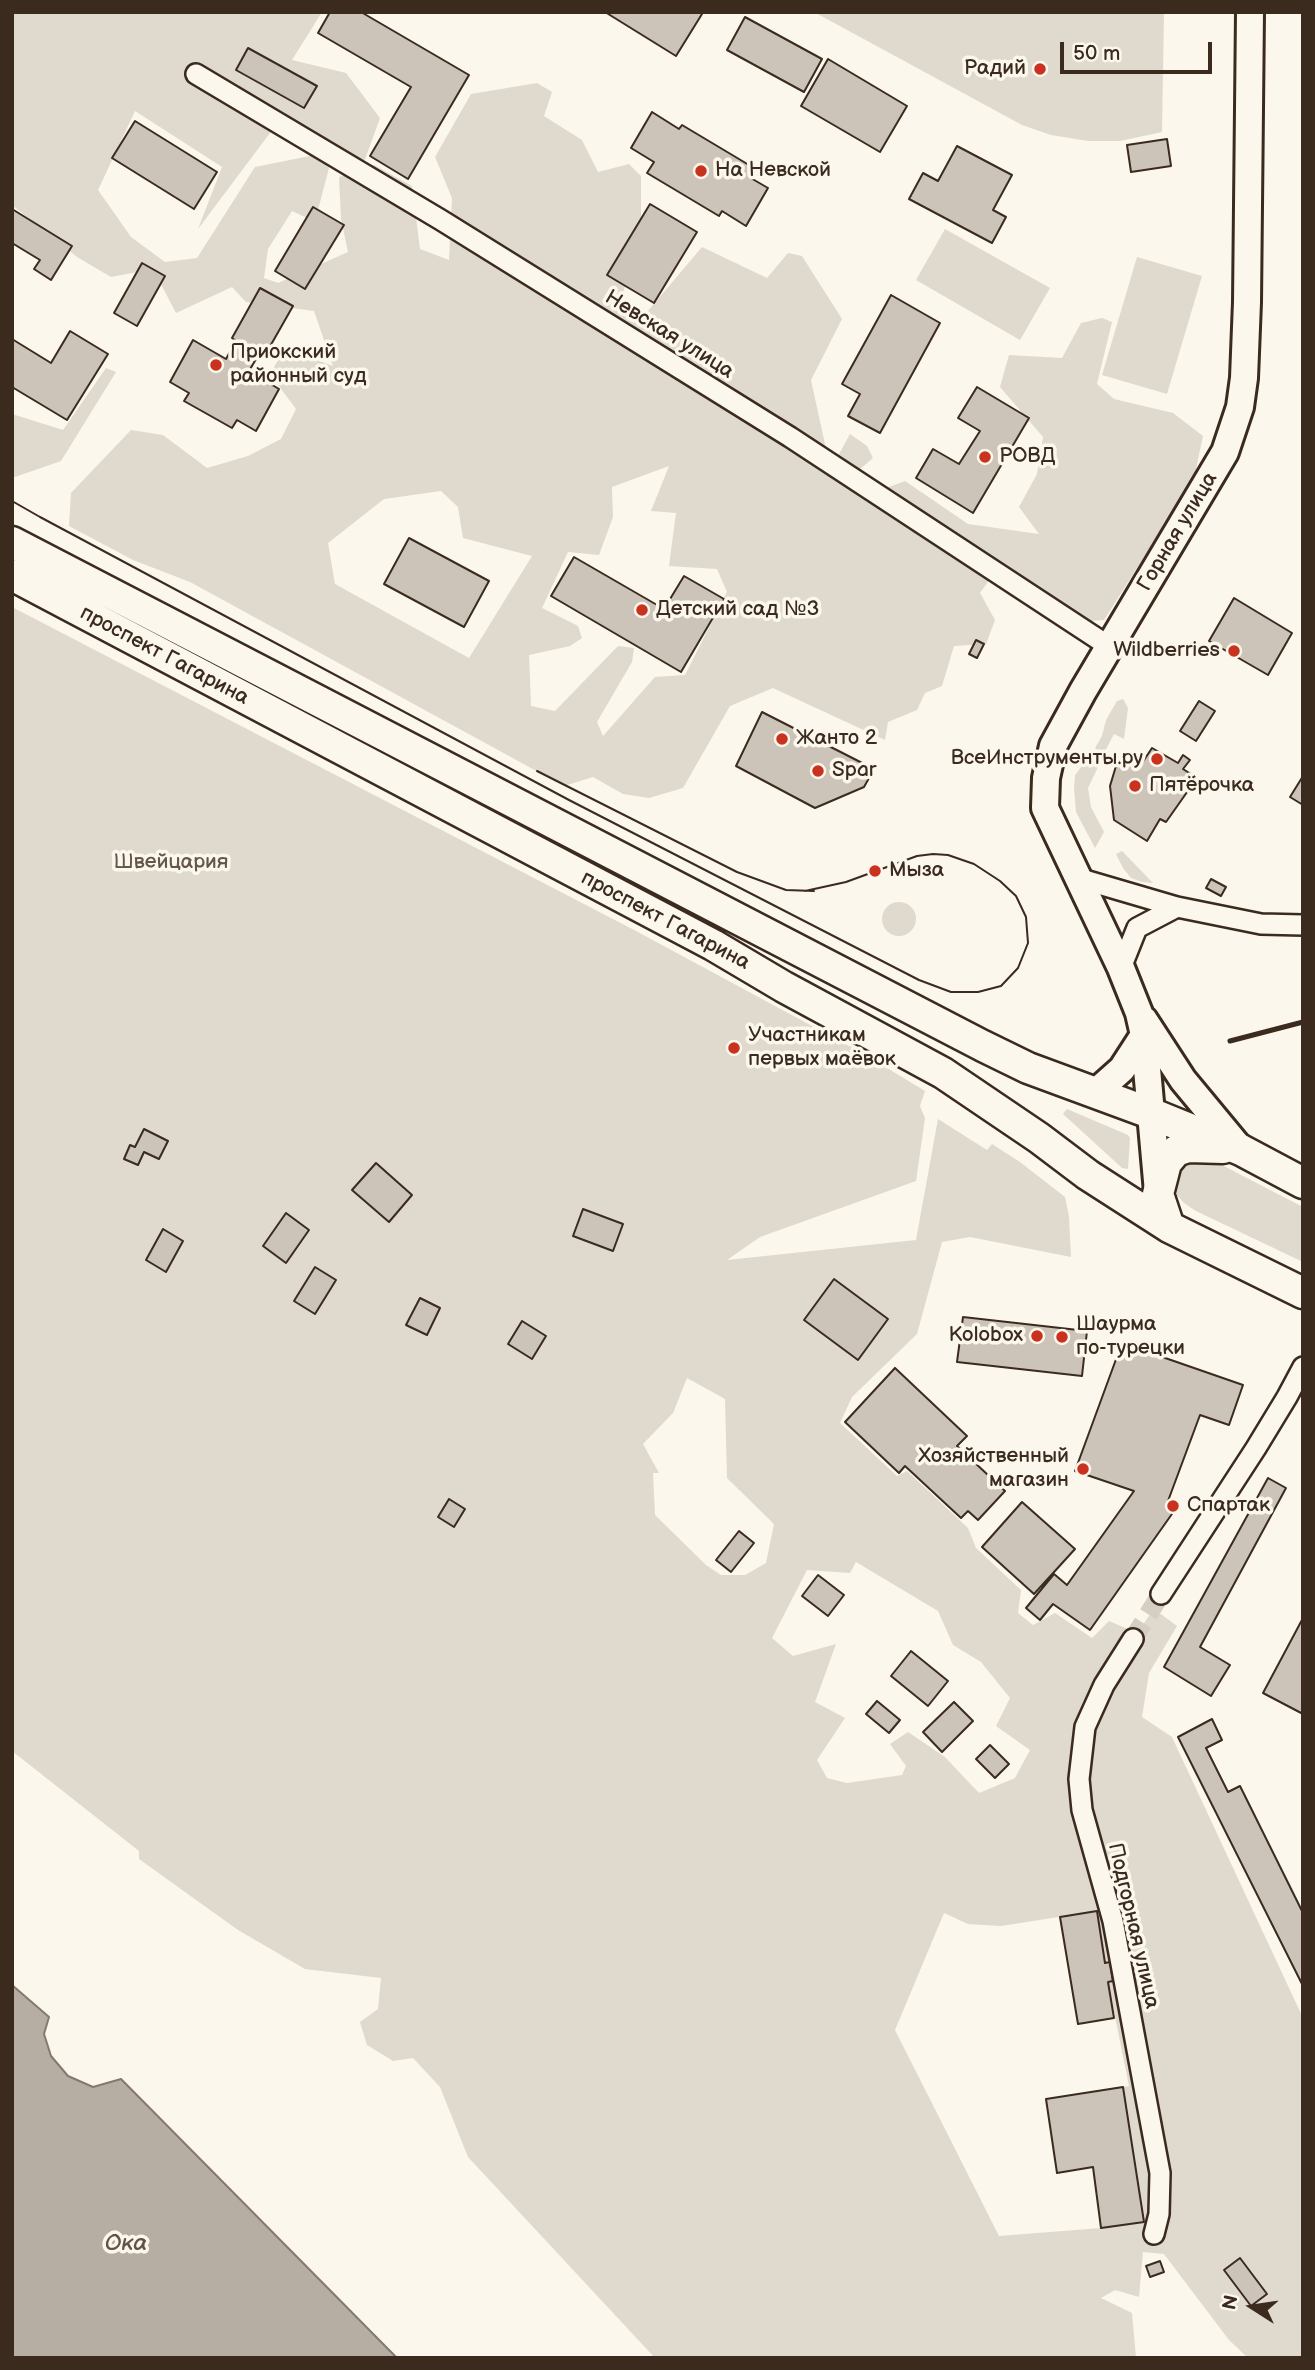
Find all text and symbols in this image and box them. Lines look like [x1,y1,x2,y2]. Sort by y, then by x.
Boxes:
scale bar [1063,28,1215,72]
text: 50 m [1073,41,1120,66]
place label: Радий [964,56,1026,82]
marker: Радий [1032,61,1048,77]
place label: На Невской [715,158,831,184]
marker: На Невской [693,163,709,179]
street label: Невская улица [600,285,738,385]
place label: Приокский районный суд [230,340,366,390]
marker: Приокский районный суд [208,357,224,373]
place label: РОВД [999,444,1056,470]
marker: РОВД [977,449,993,465]
street label: Горная улица [1133,468,1223,596]
place label: Детский сад №3 [656,597,819,623]
street label: проспект Гагарина [75,601,253,711]
marker: Детский сад №3 [634,602,650,618]
place label: Wildberries [1113,638,1220,664]
marker: Wildberries [1226,643,1242,659]
place label: Жанто 2 [796,726,877,752]
marker: Жанто 2 [774,731,790,747]
place label: ВсеИнструменты.ру [951,746,1143,772]
marker: ВсеИнструменты.ру [1149,751,1165,767]
place label: Spar [832,758,876,784]
marker: Spar [810,763,826,779]
place label: Пятёрочка [1149,773,1254,799]
marker: Пятёрочка [1127,778,1143,794]
park label: Швейцария [114,850,228,876]
place label: Мыза [889,858,944,884]
marker: Мыза [867,863,883,879]
street label: проспект Гагарина [576,866,754,976]
place label: Участникам первых маёвок [748,1023,896,1073]
marker: Участникам первых маёвок [726,1040,742,1056]
place label: Шаурма по-турецки [1076,1312,1185,1362]
place label: Kolobox [948,1323,1023,1349]
marker: Kolobox [1029,1328,1045,1344]
marker: Шаурма по-турецки [1054,1329,1070,1345]
place label: Хозяйственный магазин [918,1444,1069,1494]
marker: Хозяйственный магазин [1075,1461,1091,1477]
place label: Спартак [1187,1493,1270,1519]
marker: Спартак [1165,1498,1181,1514]
street label: Подгорная улица [1102,1841,1164,2011]
water label: Ока [105,2230,147,2258]
north arrow [1217,2272,1287,2342]
text: N [1218,2293,1244,2312]

